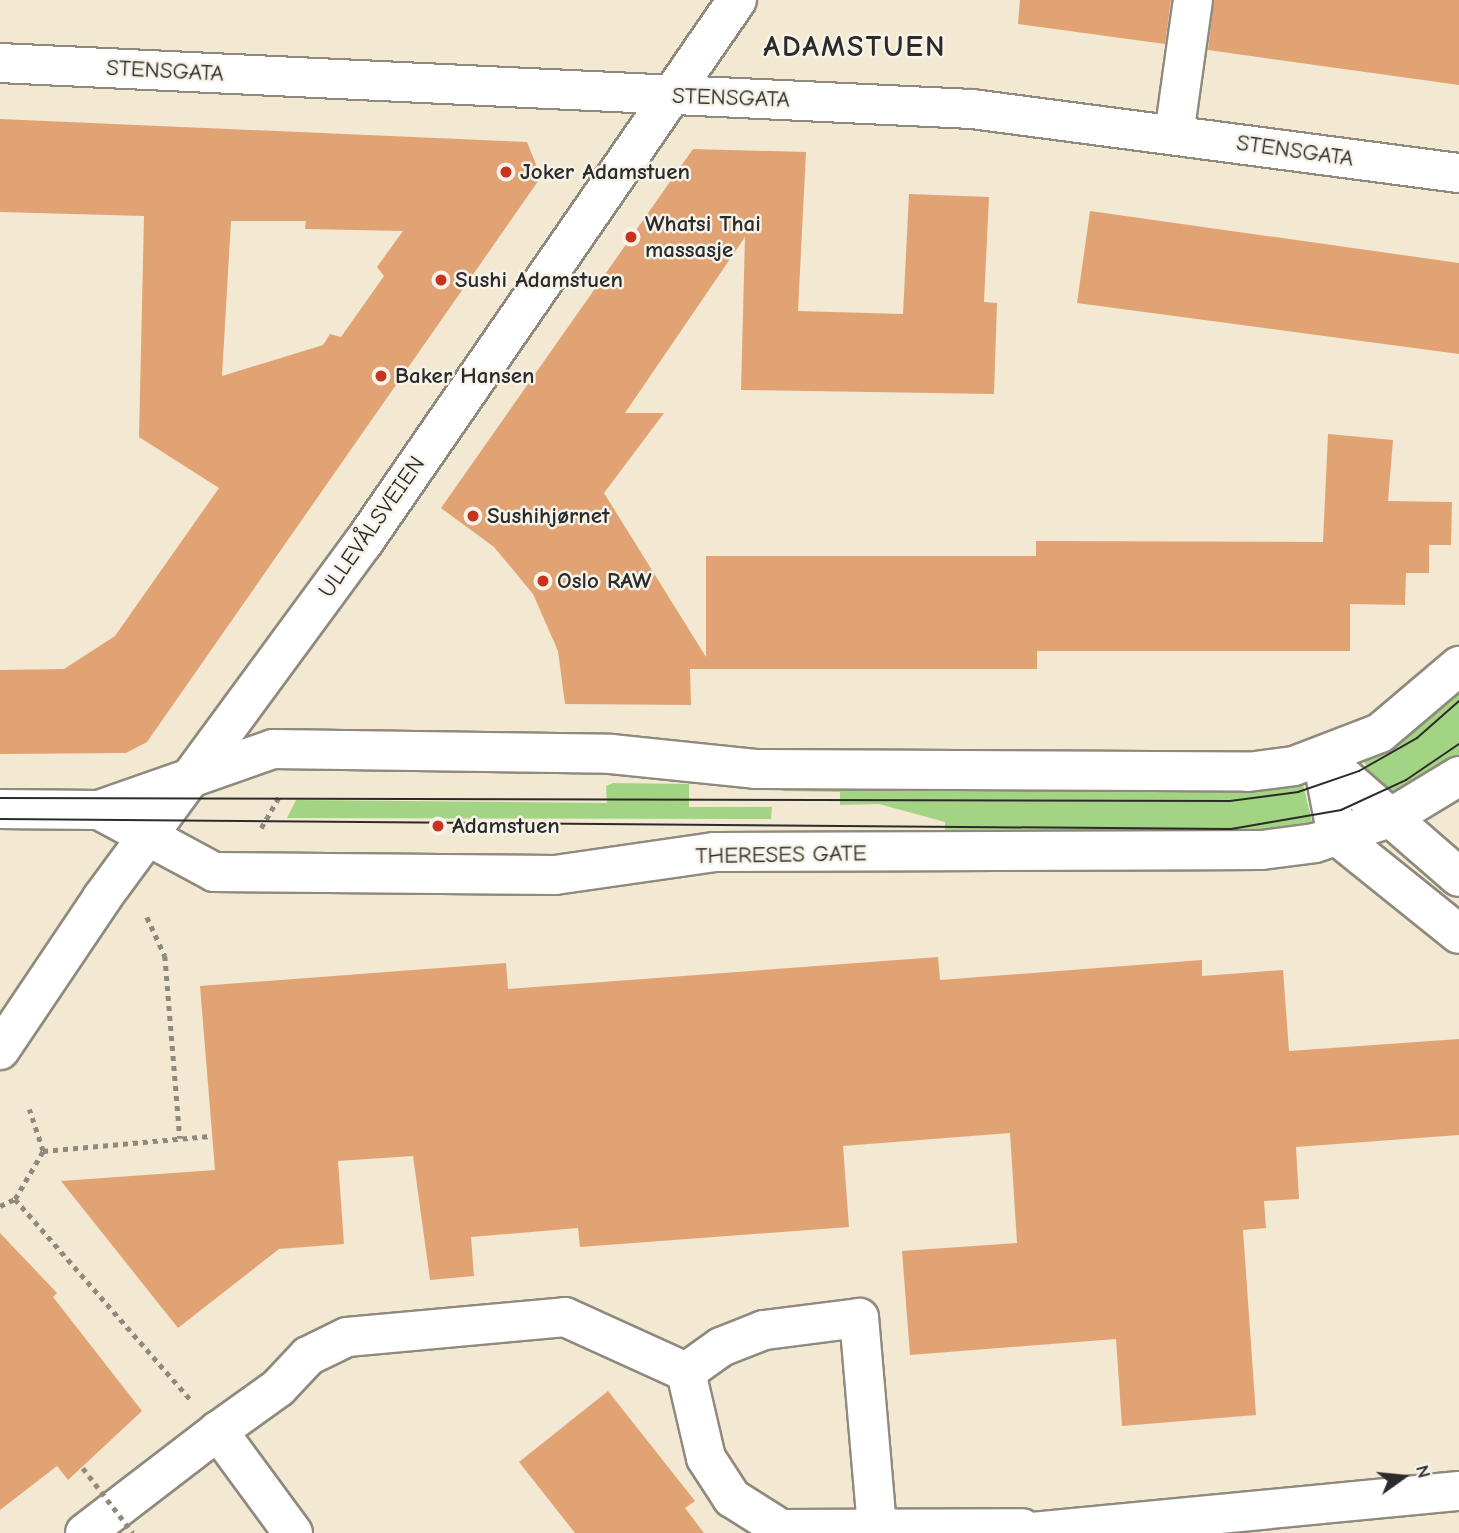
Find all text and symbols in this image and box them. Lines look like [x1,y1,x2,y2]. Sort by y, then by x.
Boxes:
district label: ADAMSTUEN [764,29,946,65]
street label: STENSGATA [105,54,225,88]
street label: STENSGATA [672,82,790,114]
street label: STENSGATA [1235,129,1355,173]
place label: Joker Adamstuen [520,158,690,186]
marker: Joker Adamstuen [498,164,514,180]
place label: Whatsi Thai massasje [645,210,761,264]
marker: Whatsi Thai massasje [623,229,639,245]
place label: Sushi Adamstuen [455,266,623,294]
marker: Sushi Adamstuen [433,272,449,288]
place label: Baker Hansen [395,362,534,390]
marker: Baker Hansen [373,368,389,384]
street label: ULLEVÅLSVEIEN [313,451,431,603]
place label: Sushihjørnet [487,502,610,530]
marker: Sushihjørnet [465,508,481,524]
place label: Oslo RAW [557,567,651,595]
marker: Oslo RAW [535,573,551,589]
place label: Adamstuen [452,812,560,840]
marker: Adamstuen [430,818,446,834]
street label: THERESES GATE [695,840,867,870]
north arrow [1368,1442,1438,1512]
text: N [1411,1463,1436,1480]

